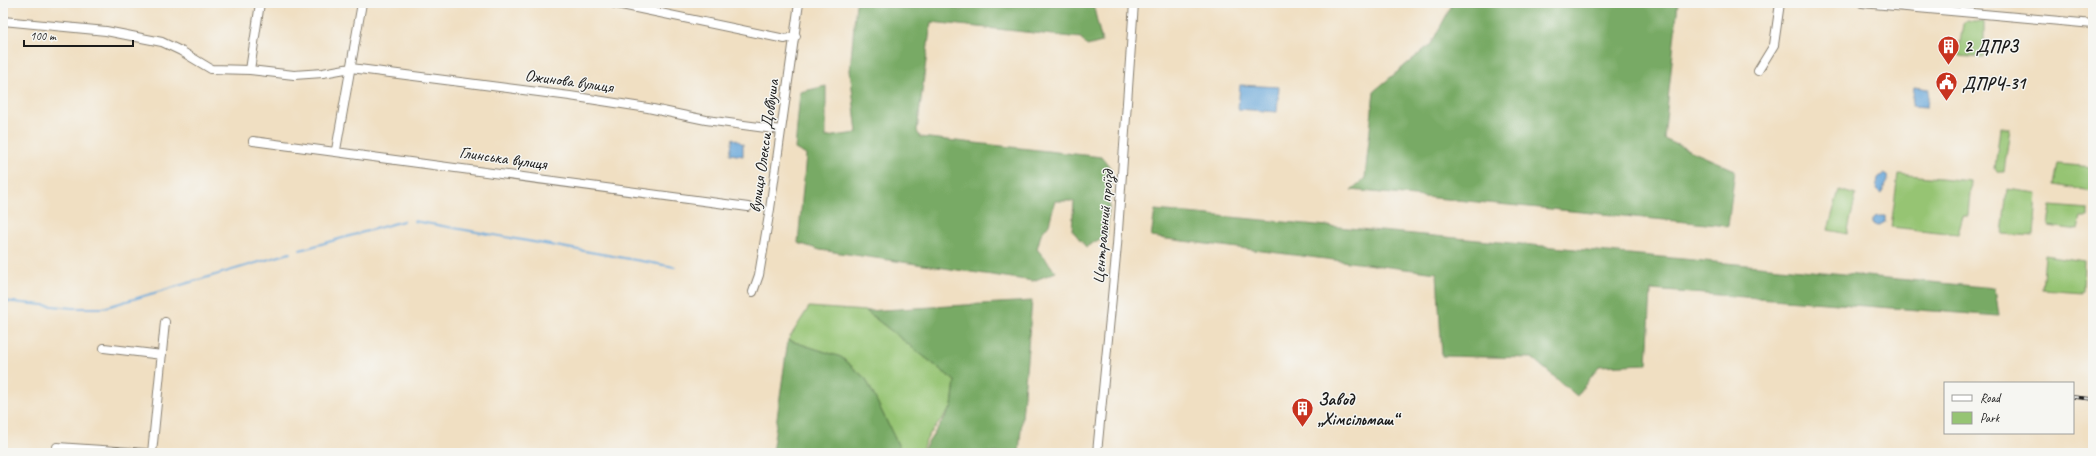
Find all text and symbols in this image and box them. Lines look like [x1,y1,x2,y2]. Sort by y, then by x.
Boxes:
scale bar [24,22,133,48]
text: 100 m [30,28,57,44]
building icon: 2 ДПРЗ [1935,33,1961,66]
place label: 2 ДПРЗ [1964,36,2019,57]
street label: Ожинова вулиця [524,64,616,98]
public building icon: ДПРЧ-31 [1934,70,1960,103]
place label: ДПРЧ-31 [1962,73,2027,94]
street label: вулиця Олекси Довбуша [744,77,784,214]
street label: Глинська вулиця [458,141,550,175]
street label: Центральний проїзд [1088,168,1120,285]
legend [1944,382,2074,434]
place label: Завод „Хімсільмаш“ [1318,389,1402,430]
text: Road [1980,390,2002,406]
building icon: Завод „Хімсільмаш“ [1289,396,1315,429]
text: Park [1980,410,2001,426]

